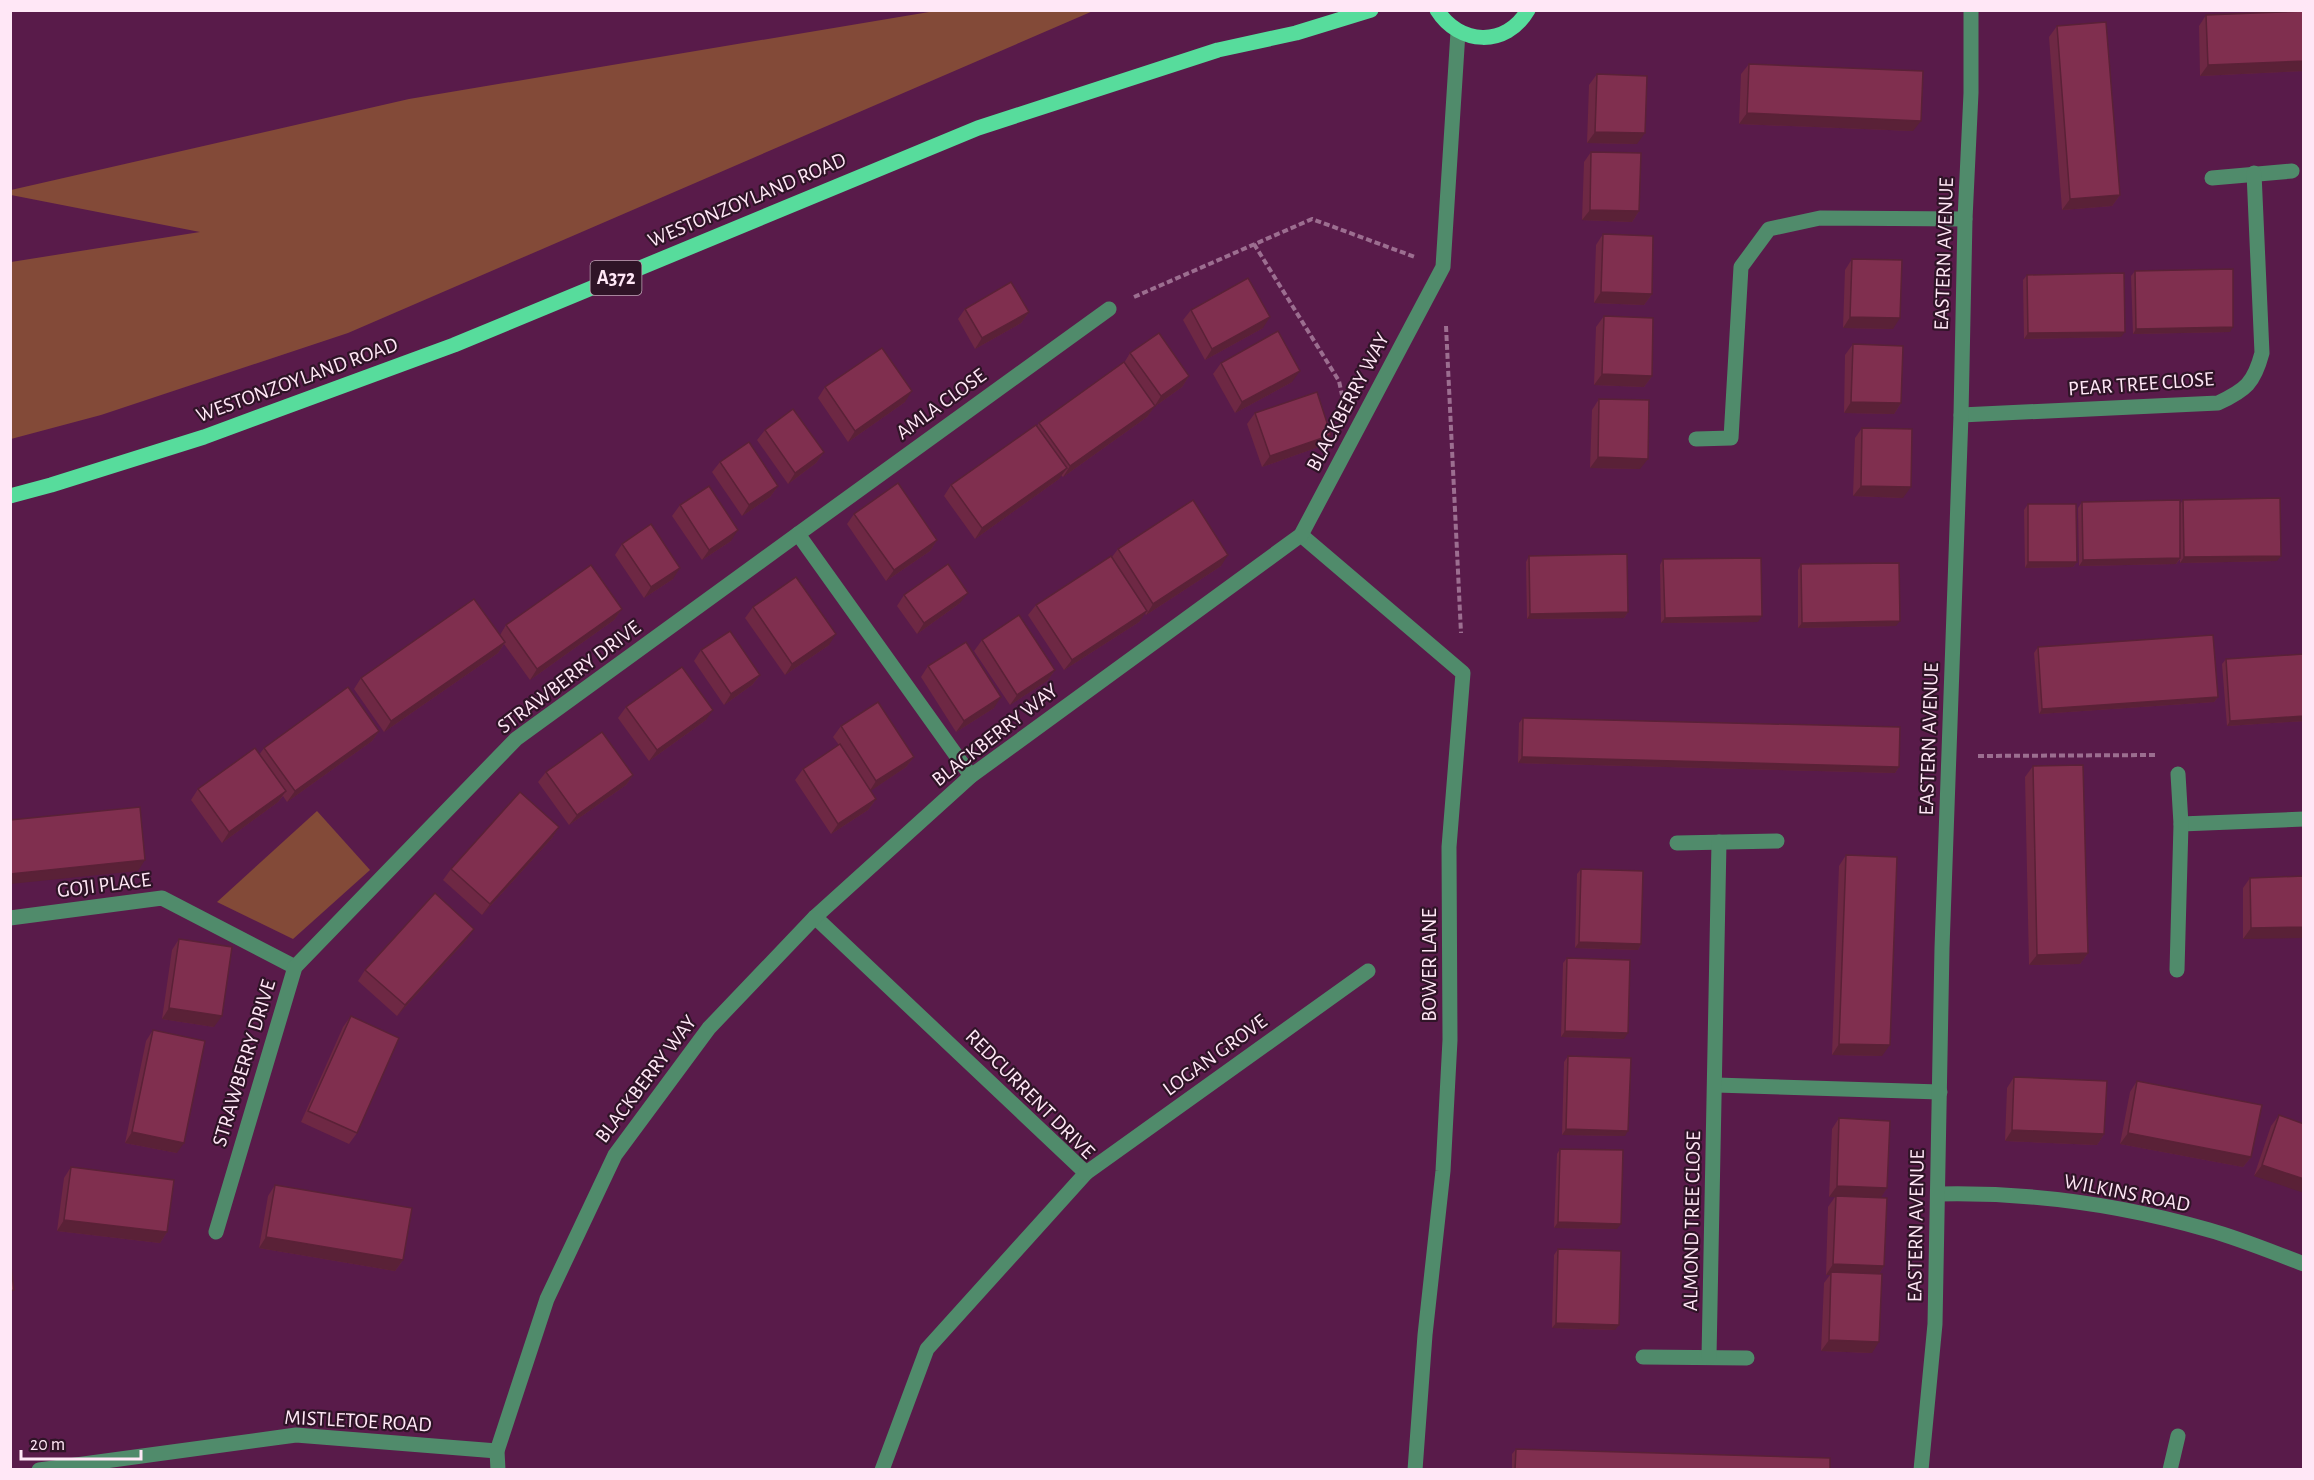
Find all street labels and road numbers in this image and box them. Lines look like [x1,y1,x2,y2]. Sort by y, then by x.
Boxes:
street label: WESTONZOYLAND ROAD [645,149,849,251]
street label: EASTERN AVENUE [1931,177,1957,331]
road number: A372 [590,261,642,295]
street label: BLACKBERRY WAY [1303,329,1393,475]
street label: WESTONZOYLAND ROAD [193,334,401,426]
street label: AMLA CLOSE [892,365,990,443]
street label: PEAR TREE CLOSE [2067,368,2215,400]
street label: STRAWBERRY DRIVE [494,617,644,737]
street label: EASTERN AVENUE [1916,662,1942,816]
street label: BLACKBERRY WAY [928,679,1062,791]
street label: GOJI PLACE [56,869,152,901]
street label: BOWER LANE [1419,908,1440,1022]
street label: STRAWBERRY DRIVE [209,977,279,1149]
street label: LOGAN GROVE [1159,1010,1271,1100]
street label: BLACKBERRY WAY [591,1011,701,1147]
street label: REDCURRENT DRIVE [961,1025,1099,1163]
street label: ALMOND TREE CLOSE [1680,1131,1704,1311]
street label: EASTERN AVENUE [1904,1149,1928,1303]
street label: WILKINS ROAD [2062,1170,2192,1216]
street label: MISTLETOE ROAD [284,1407,432,1435]

